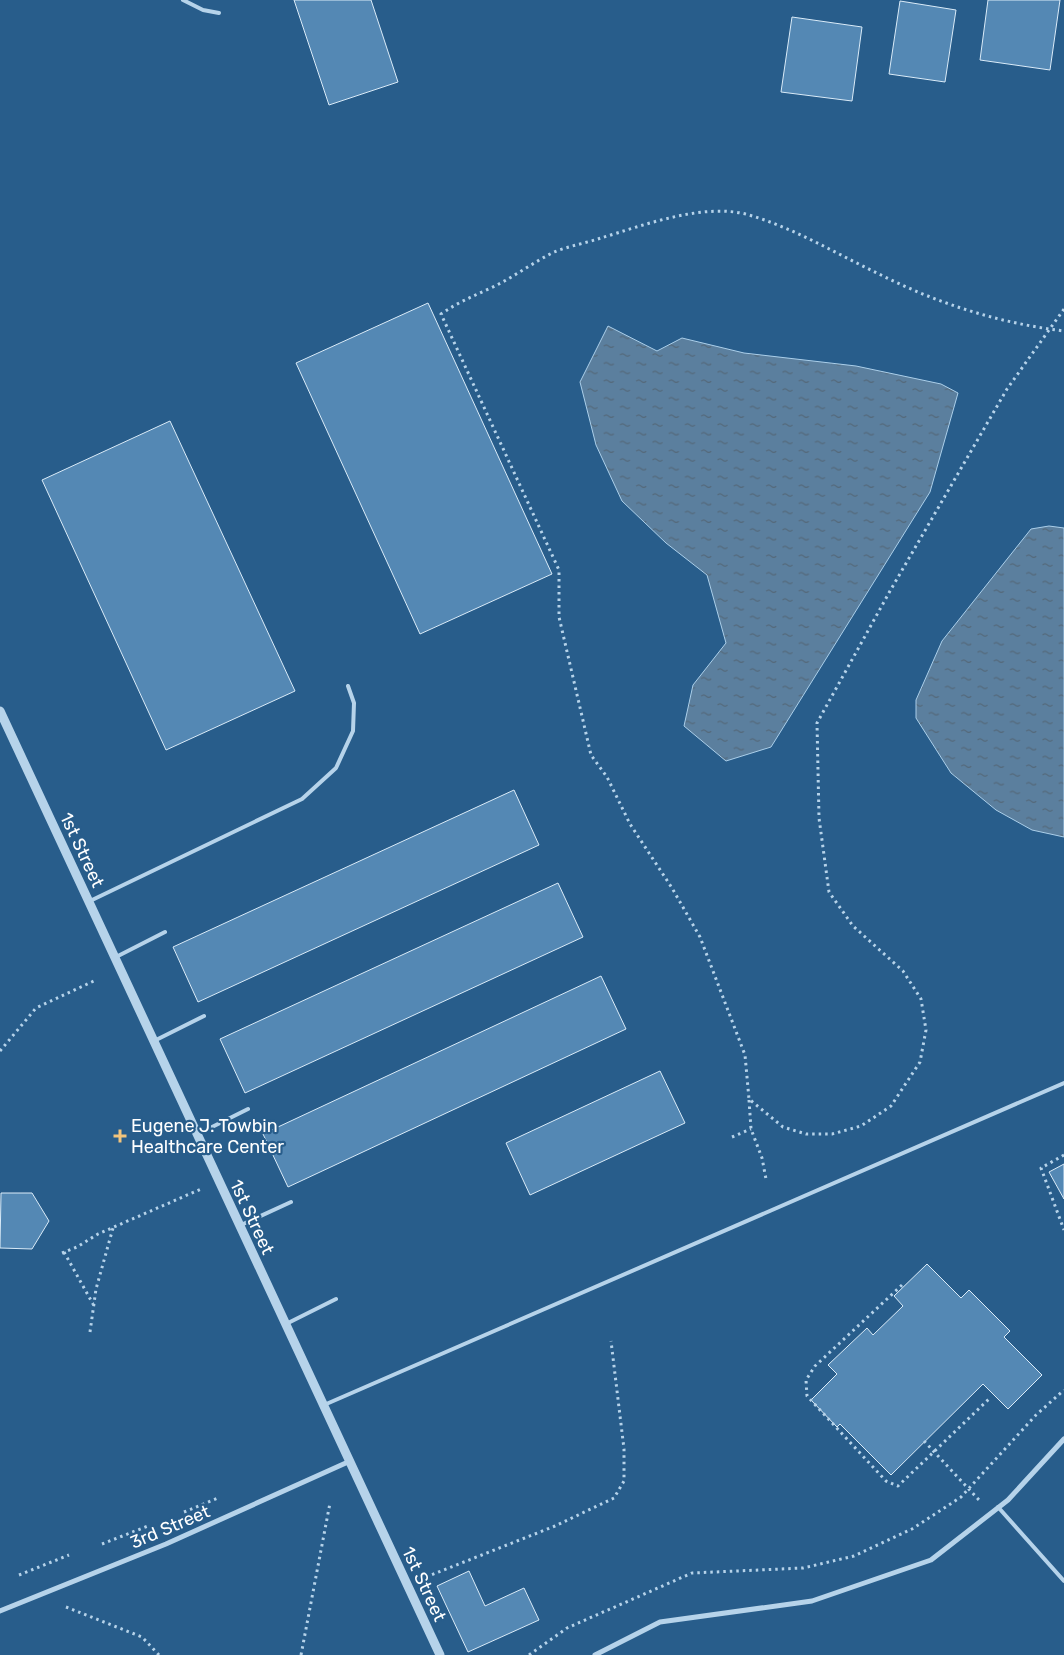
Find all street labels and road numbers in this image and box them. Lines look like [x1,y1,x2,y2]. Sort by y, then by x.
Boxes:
street label: 1st Street [55,809,109,891]
street label: 1st Street [225,1176,279,1258]
street label: 3rd Street [127,1500,213,1554]
street label: 1st Street [397,1543,451,1625]

